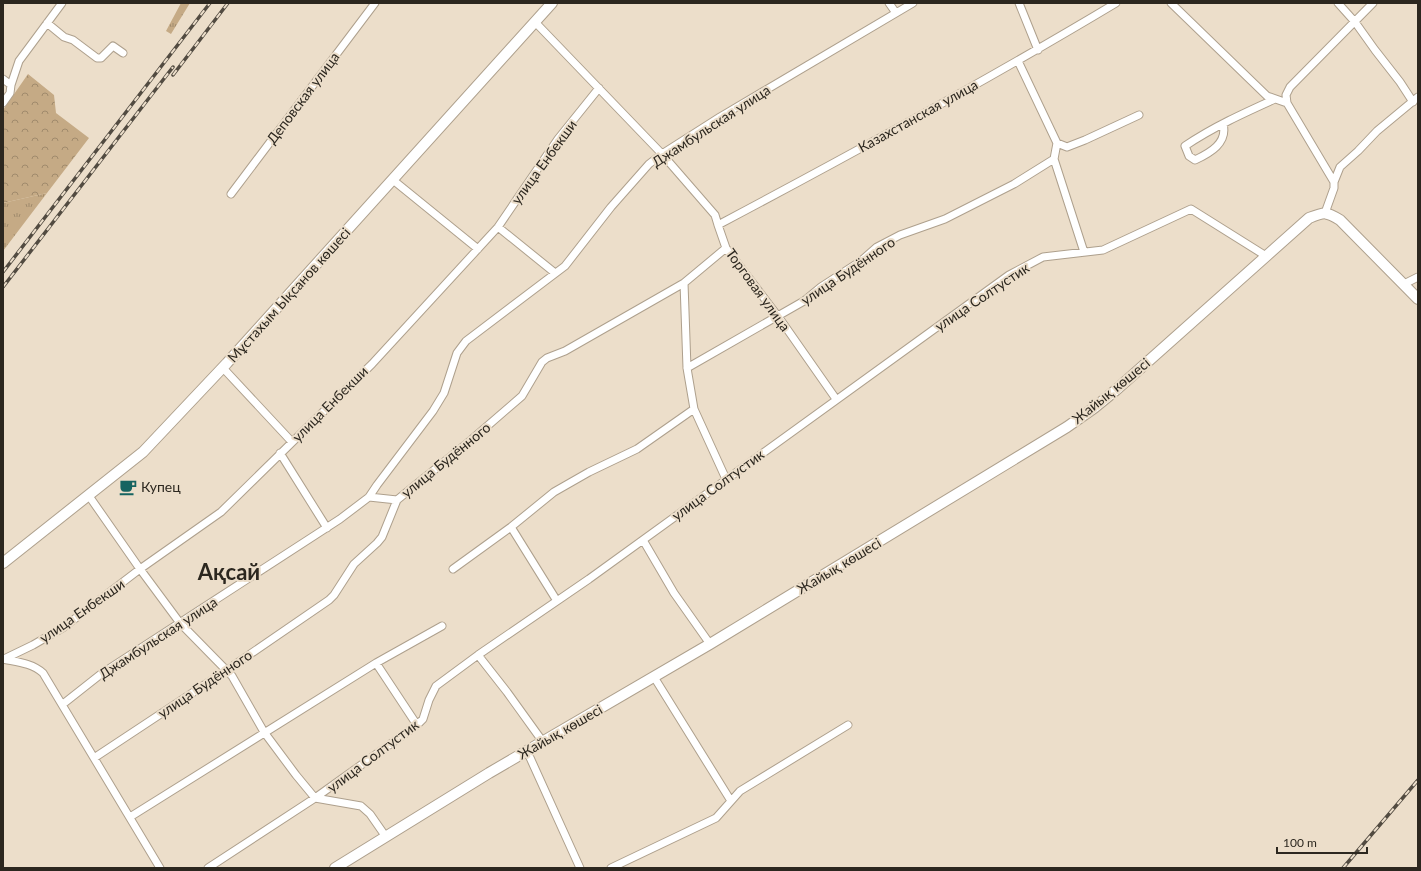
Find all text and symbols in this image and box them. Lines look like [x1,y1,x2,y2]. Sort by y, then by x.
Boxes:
street label: Деповская улица [263,48,343,147]
street label: Казахстанская улица [855,76,981,156]
street label: Джамбульская улица [648,81,773,170]
street label: улица Енбекши [507,116,580,207]
street label: Мұстахым Ықсанов көшесі [224,224,354,365]
street label: улица Будённого [797,233,898,308]
street label: Торговая улица [723,245,794,335]
street label: улица Солтустик [931,258,1033,334]
street label: Жайық көшесі [1068,354,1153,427]
street label: улица Енбекши [288,362,371,445]
street label: улица Будённого [398,418,494,501]
street label: улица Солтустик [668,445,768,524]
cafe icon: Купец [118,477,138,497]
place label: Купец [141,478,181,495]
street label: Жайық көшесі [794,534,884,597]
district label: Ақсай [197,558,260,585]
street label: улица Енбекши [36,575,128,646]
street label: Джамбульская улица [95,593,220,682]
street label: улица Будённого [154,646,255,721]
street label: Жайық көшесі [514,700,605,763]
street label: улица Солтустик [324,715,422,796]
scale bar [1277,829,1367,855]
text: 100 m [1283,835,1317,850]

